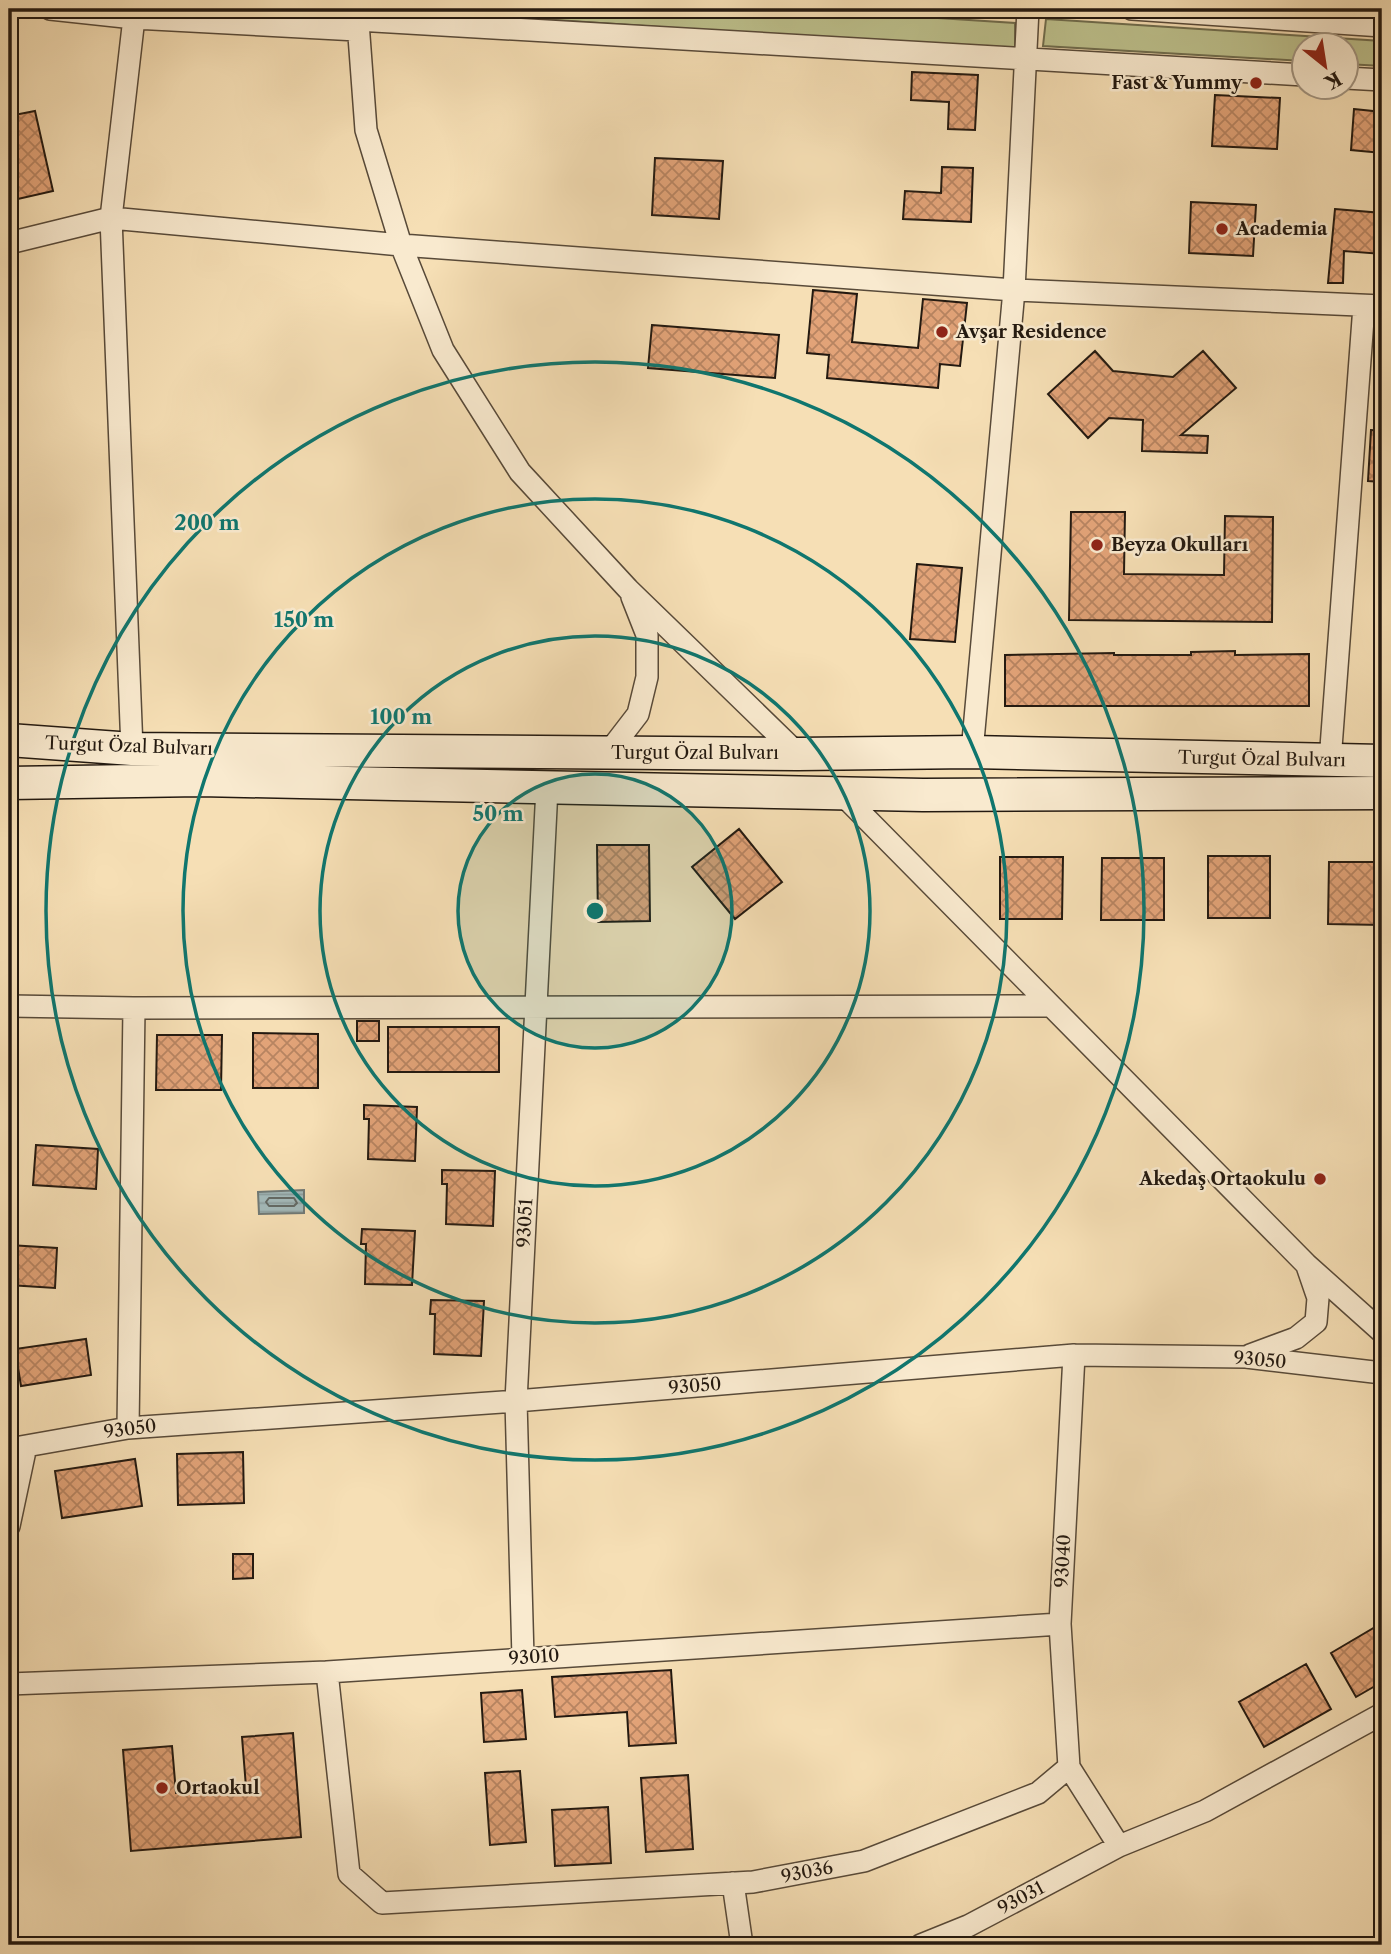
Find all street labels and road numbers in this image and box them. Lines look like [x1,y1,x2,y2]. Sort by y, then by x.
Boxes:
street label: Turgut Özal Bulvarı [45,731,214,760]
street label: Turgut Özal Bulvarı [611,741,779,764]
street label: Turgut Özal Bulvarı [1178,746,1347,771]
street label: 93051 [513,1197,537,1248]
street label: 93050 [1233,1347,1287,1373]
street label: 93050 [668,1373,722,1399]
street label: 93050 [102,1415,158,1443]
street label: 93040 [1051,1534,1075,1588]
street label: 93010 [508,1644,560,1670]
street label: 93036 [779,1856,835,1888]
street label: 93031 [994,1877,1048,1919]

